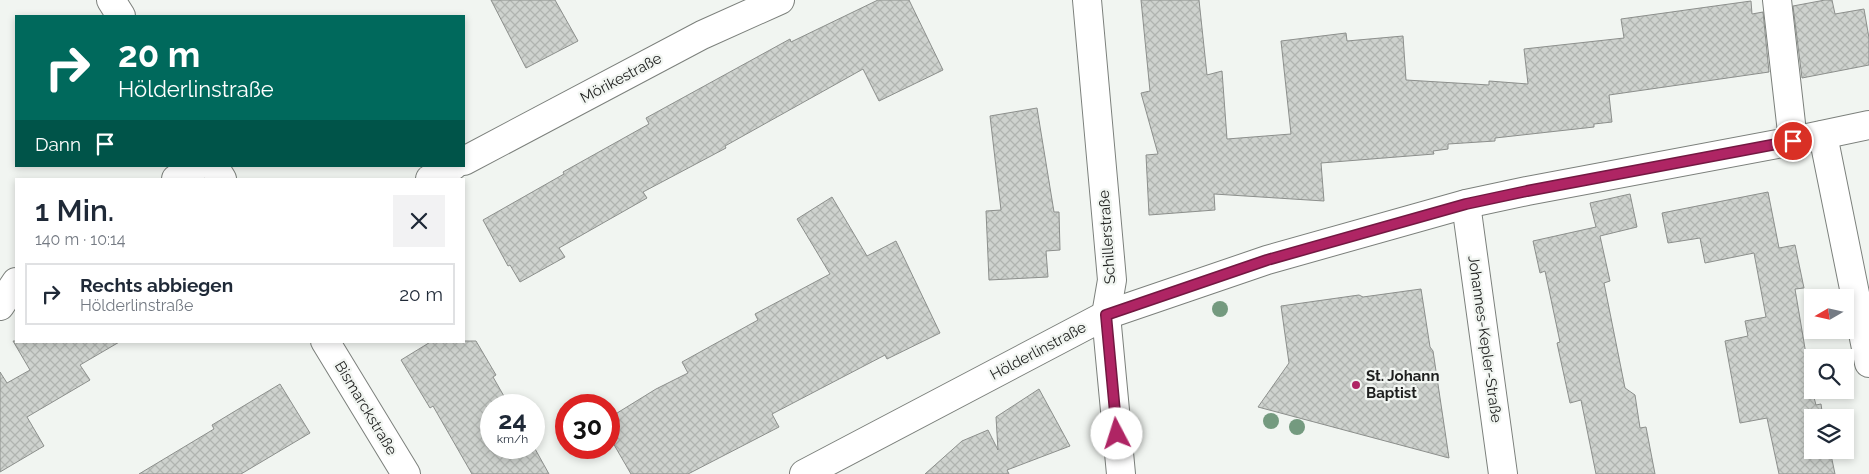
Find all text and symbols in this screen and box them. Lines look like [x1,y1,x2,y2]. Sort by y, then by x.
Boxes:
text: 20 m [118,34,200,75]
icon: right [35,35,100,100]
street label: Mörikestraße [577,49,665,107]
text: Hölderlinstraße [118,76,274,102]
pin [1772,120,1814,162]
icon: arrive [1779,127,1807,155]
icon: arrive [91,130,119,158]
text: Dann [35,133,81,155]
street label: Schillerstraße [1095,189,1119,285]
text: 1 Min. [35,193,114,228]
button: close [393,195,445,247]
text: 140 m · 10:14 [35,230,126,249]
street label: Johannes-Kepler-Straße [1464,254,1506,424]
text: Rechts abbiegen [80,274,233,296]
icon: right [37,280,65,308]
text: 20 m [399,283,443,305]
north arrow [1804,289,1854,339]
map controls [1804,289,1854,459]
text: Hölderlinstraße [80,296,193,315]
street label: Hölderlinstraße [987,318,1089,384]
button: search [1804,349,1854,399]
street label: Bismarckstraße [331,358,401,458]
place label: St. Johann Baptist [1366,367,1439,402]
marker: St. Johann Baptist [1350,379,1362,391]
speed limit sign: 30 [555,394,620,459]
text: 24 [498,405,527,435]
position arrow [1090,407,1142,459]
button: layers [1804,409,1854,459]
text: km/h [497,432,528,446]

